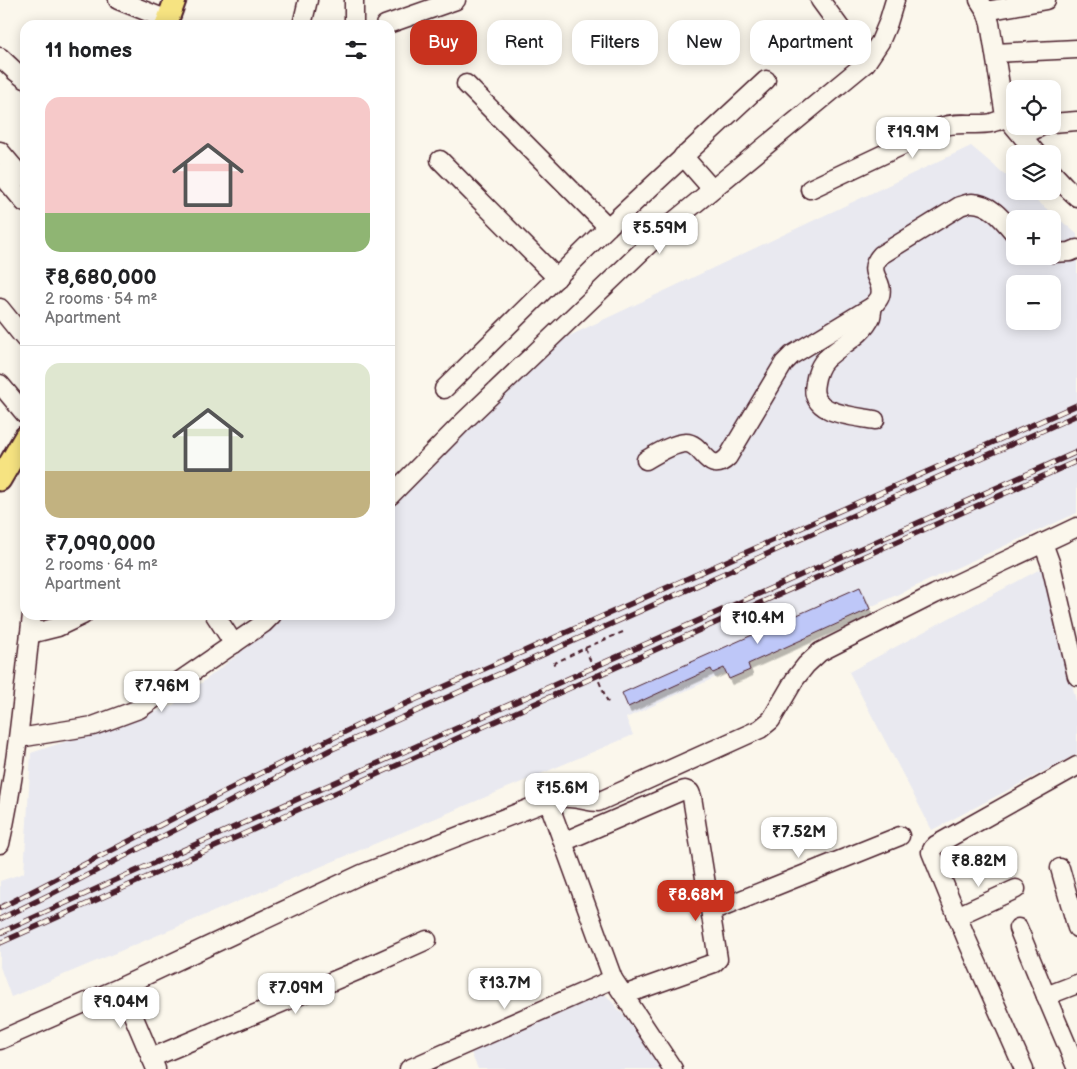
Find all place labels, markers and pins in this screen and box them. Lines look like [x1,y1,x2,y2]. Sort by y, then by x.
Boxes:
pin: ₹19.9M [872,116,954,159]
pin: ₹5.59M [619,212,701,255]
pin: ₹10.4M [717,602,799,645]
pin: ₹7.96M [121,670,203,713]
pin: ₹15.6M [521,772,603,815]
pin: ₹7.52M [758,816,840,859]
pin: ₹8.82M [938,846,1020,888]
pin: ₹8.68M [655,880,737,922]
pin: ₹13.7M [464,968,546,1010]
pin: ₹7.09M [255,972,337,1015]
pin: ₹9.04M [80,986,162,1029]

